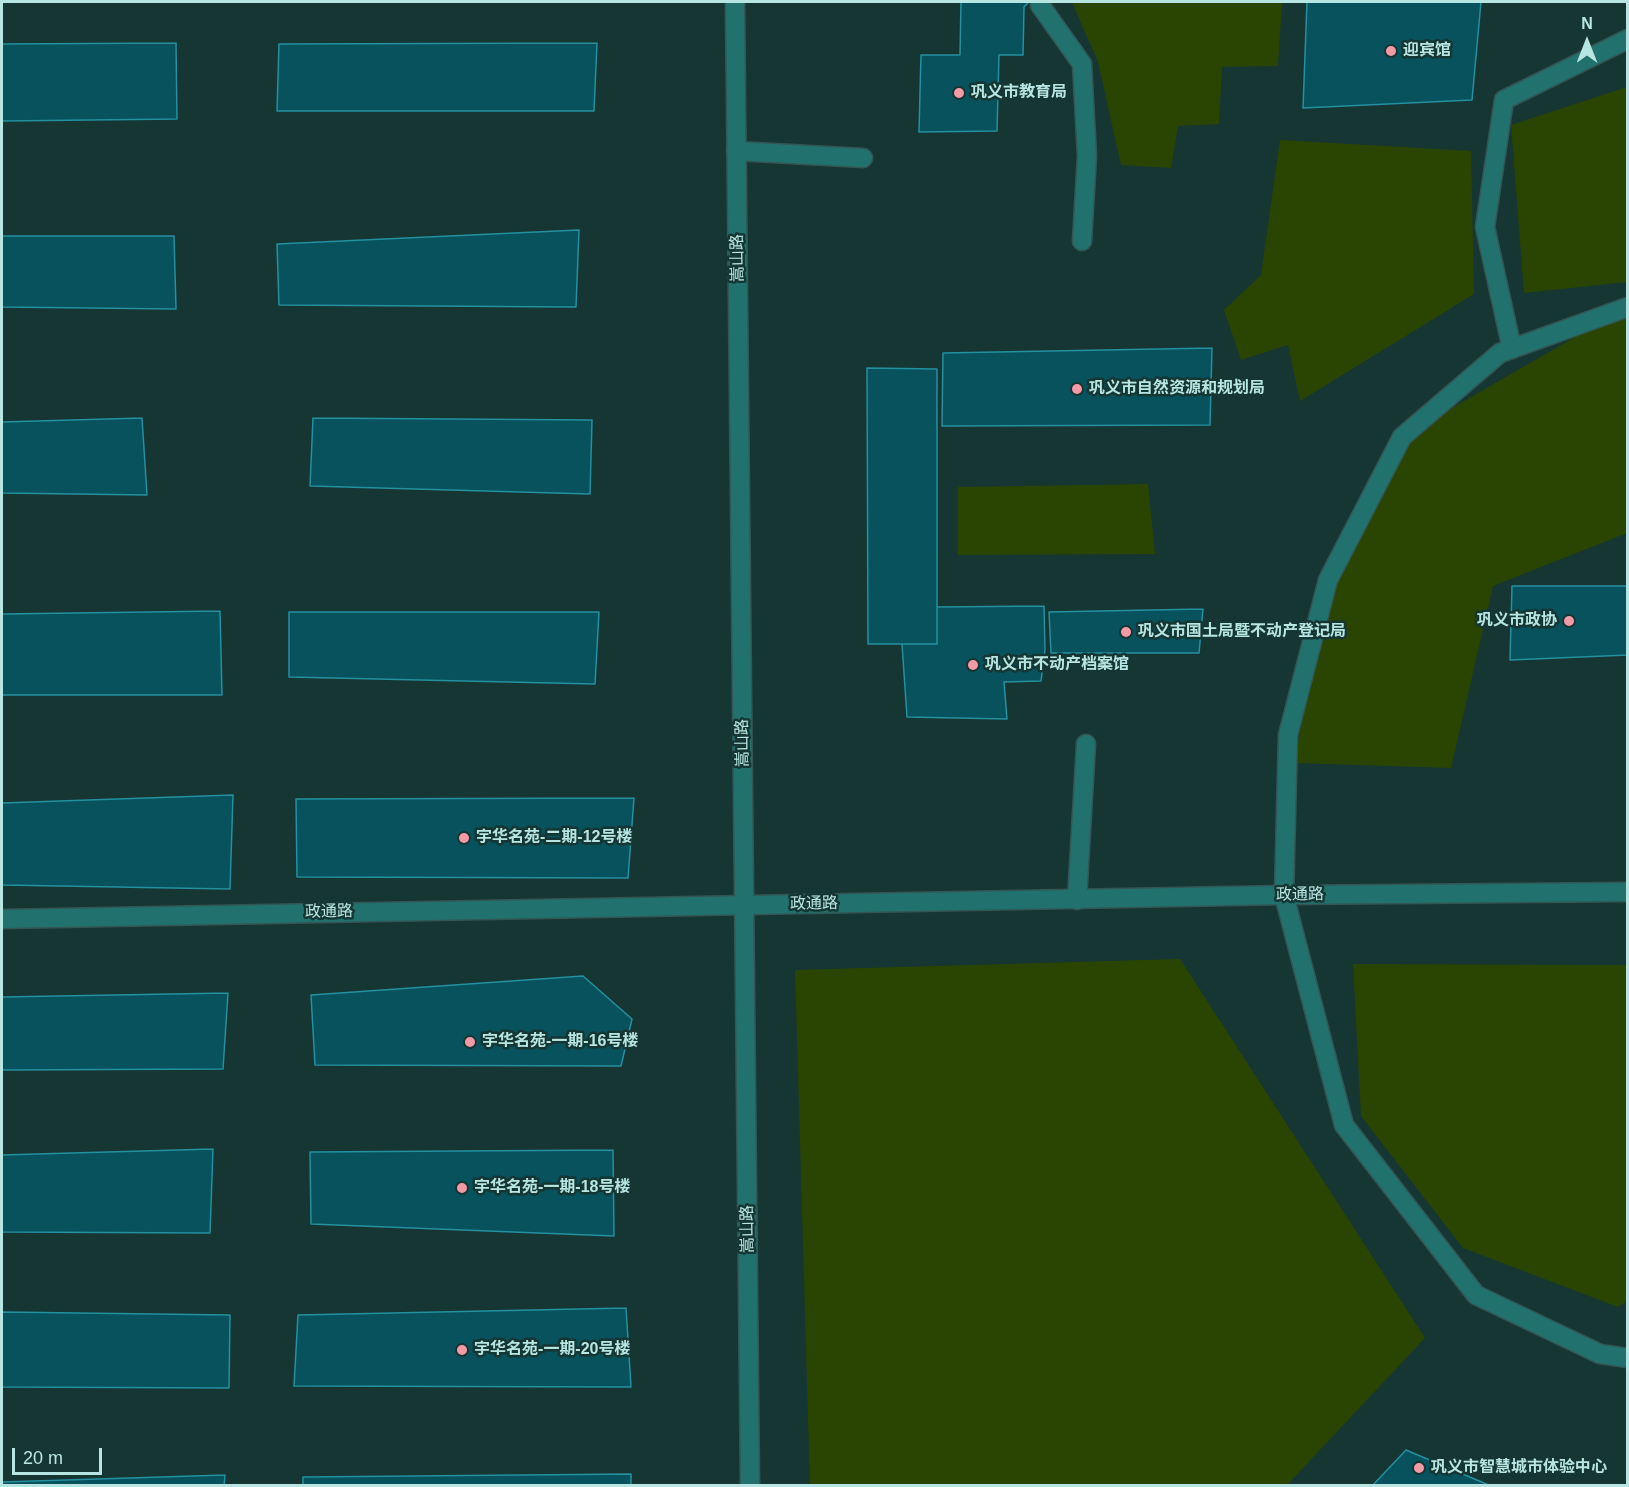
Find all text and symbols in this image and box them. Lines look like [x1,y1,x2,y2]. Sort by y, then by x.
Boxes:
north arrow [1557,12,1617,72]
text: N [1581,15,1593,32]
place label: 迎宾馆 [1403,41,1451,61]
marker: 迎宾馆 [1384,44,1398,58]
place label: 巩义市教育局 [971,83,1067,103]
marker: 巩义市教育局 [952,86,966,100]
street label: 嵩山路 [728,234,748,282]
place label: 巩义市自然资源和规划局 [1089,379,1265,399]
marker: 巩义市自然资源和规划局 [1070,382,1084,396]
place label: 巩义市政协 [1477,611,1557,631]
marker: 巩义市政协 [1562,614,1576,628]
place label: 巩义市国土局暨不动产登记局 [1138,622,1346,642]
marker: 巩义市国土局暨不动产登记局 [1119,625,1133,639]
place label: 巩义市不动产档案馆 [985,655,1129,675]
marker: 巩义市不动产档案馆 [966,658,980,672]
street label: 嵩山路 [733,719,753,767]
place label: 宇华名苑-二期-12号楼 [476,828,632,848]
marker: 宇华名苑-二期-12号楼 [457,831,471,845]
street label: 政通路 [1276,885,1324,905]
street label: 政通路 [790,894,838,914]
street label: 政通路 [305,902,353,922]
place label: 宇华名苑-一期-16号楼 [482,1032,638,1052]
marker: 宇华名苑-一期-16号楼 [463,1035,477,1049]
place label: 宇华名苑-一期-18号楼 [474,1178,630,1198]
marker: 宇华名苑-一期-18号楼 [455,1181,469,1195]
street label: 嵩山路 [738,1205,758,1253]
place label: 宇华名苑-一期-20号楼 [474,1340,630,1360]
marker: 宇华名苑-一期-20号楼 [455,1343,469,1357]
scale bar [15,1436,105,1474]
text: 20 m [23,1448,63,1468]
place label: 巩义市智慧城市体验中心 [1431,1458,1607,1478]
marker: 巩义市智慧城市体验中心 [1412,1461,1426,1475]

